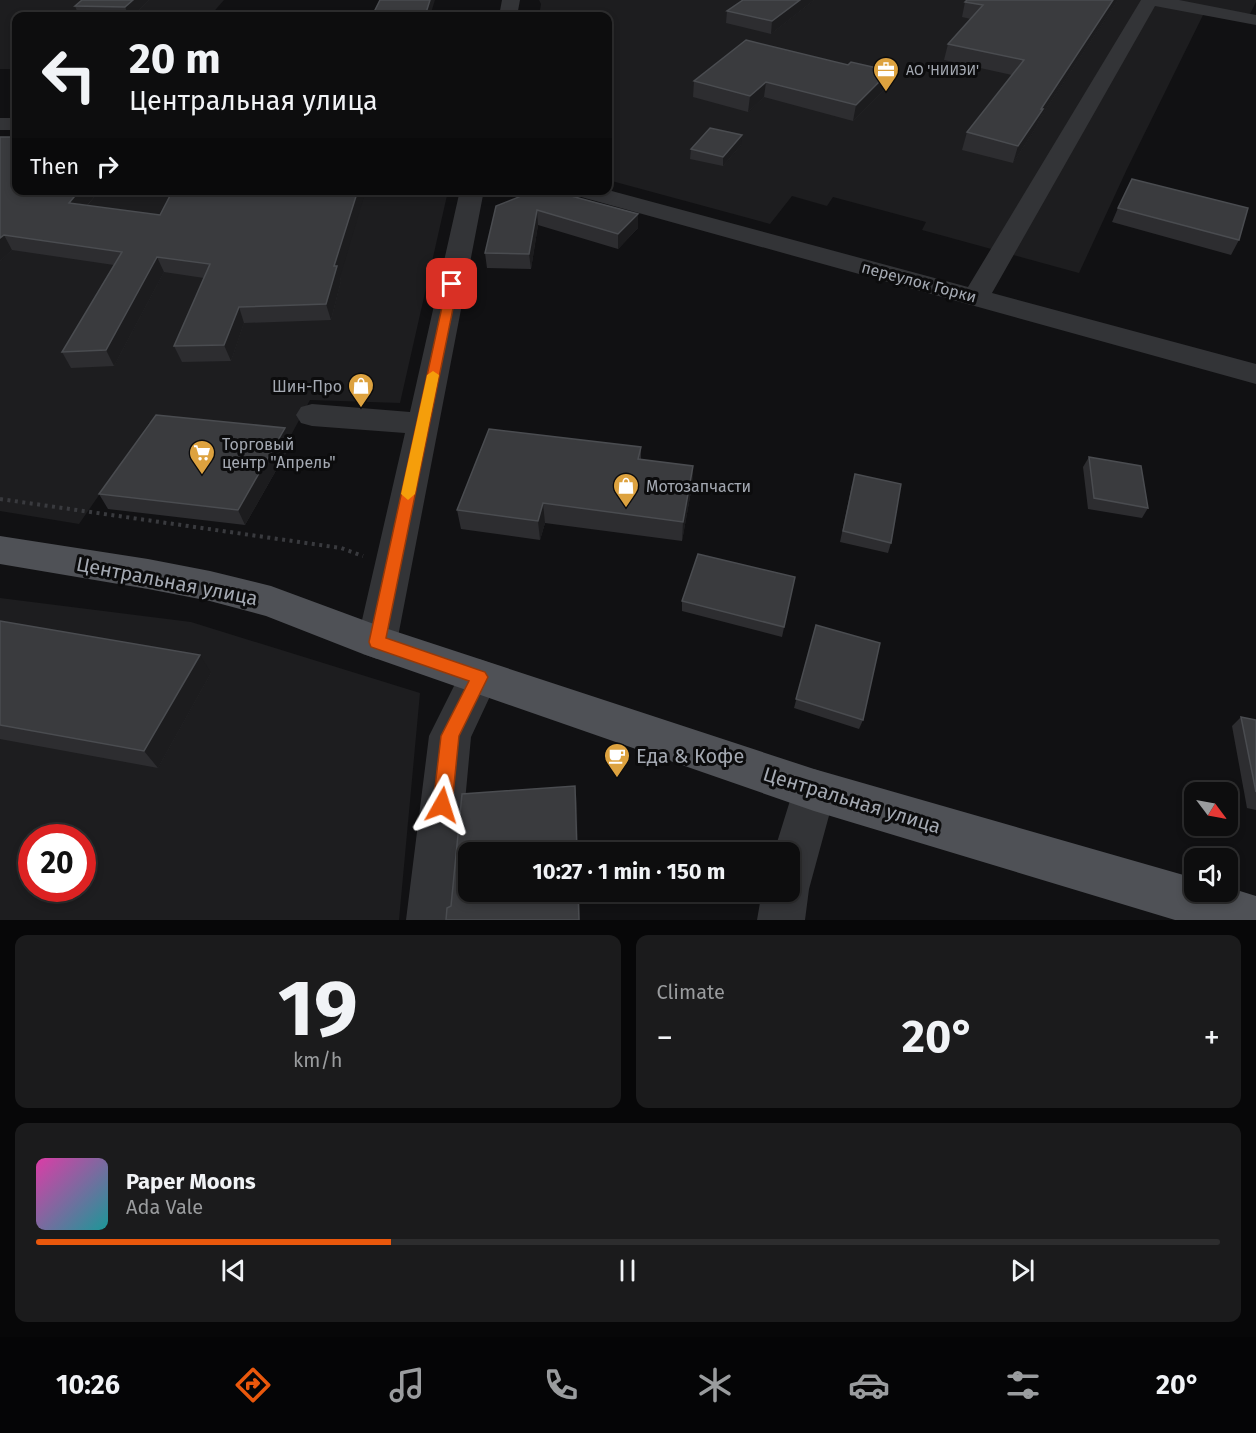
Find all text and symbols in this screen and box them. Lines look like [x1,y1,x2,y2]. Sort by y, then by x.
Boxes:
text: 20 m [129,34,221,84]
icon: left [30,36,108,114]
office icon: АО 'НИИЭИ' [871,55,901,93]
place label: АО 'НИИЭИ' [906,62,979,79]
text: Центральная улица [129,85,378,117]
icon: right [91,150,124,183]
text: Then [30,153,79,180]
pin [426,258,477,309]
street label: переулок Горки [859,258,979,306]
icon: arrive [435,267,468,300]
shop icon: Шин-Про [346,371,376,409]
place label: Шин-Про [272,377,342,396]
place label: Торговый центр "Апрель" [222,435,336,472]
supermarket icon: Торговый центр "Апрель" [187,438,217,476]
shop icon: Мотозапчасти [611,471,641,509]
place label: Мотозапчасти [646,477,751,496]
street label: Центральная улица [74,552,260,610]
cafe icon: Еда & Кофе [602,741,632,779]
place label: Еда & Кофе [636,744,744,768]
street label: Центральная улица [760,762,944,838]
position arrow [410,773,474,837]
north arrow [1184,782,1238,836]
map controls [1184,782,1238,902]
speed limit sign: 20 [18,824,96,902]
button: sound [1184,848,1238,902]
text: 10:27 · 1 min · 150 m [533,858,725,885]
text: 19 [278,962,358,1056]
text: Climate [657,980,725,1004]
text: 20° [902,1010,975,1064]
text: − [657,1018,673,1058]
text: + [1204,1018,1220,1058]
text: km/h [293,1048,343,1072]
text: Paper Moons [126,1168,256,1195]
text: Ada Vale [126,1195,203,1219]
icon: previous [217,1254,250,1287]
icon: pause [611,1254,644,1287]
icon: next [1006,1254,1039,1287]
icon: directions [232,1364,274,1406]
icon: music [386,1364,428,1406]
icon: phone [540,1364,582,1406]
icon: climate [694,1364,736,1406]
icon: car [848,1364,890,1406]
icon: filters [1002,1364,1044,1406]
text: 10:26 [56,1369,120,1401]
text: 20° [1156,1369,1200,1401]

